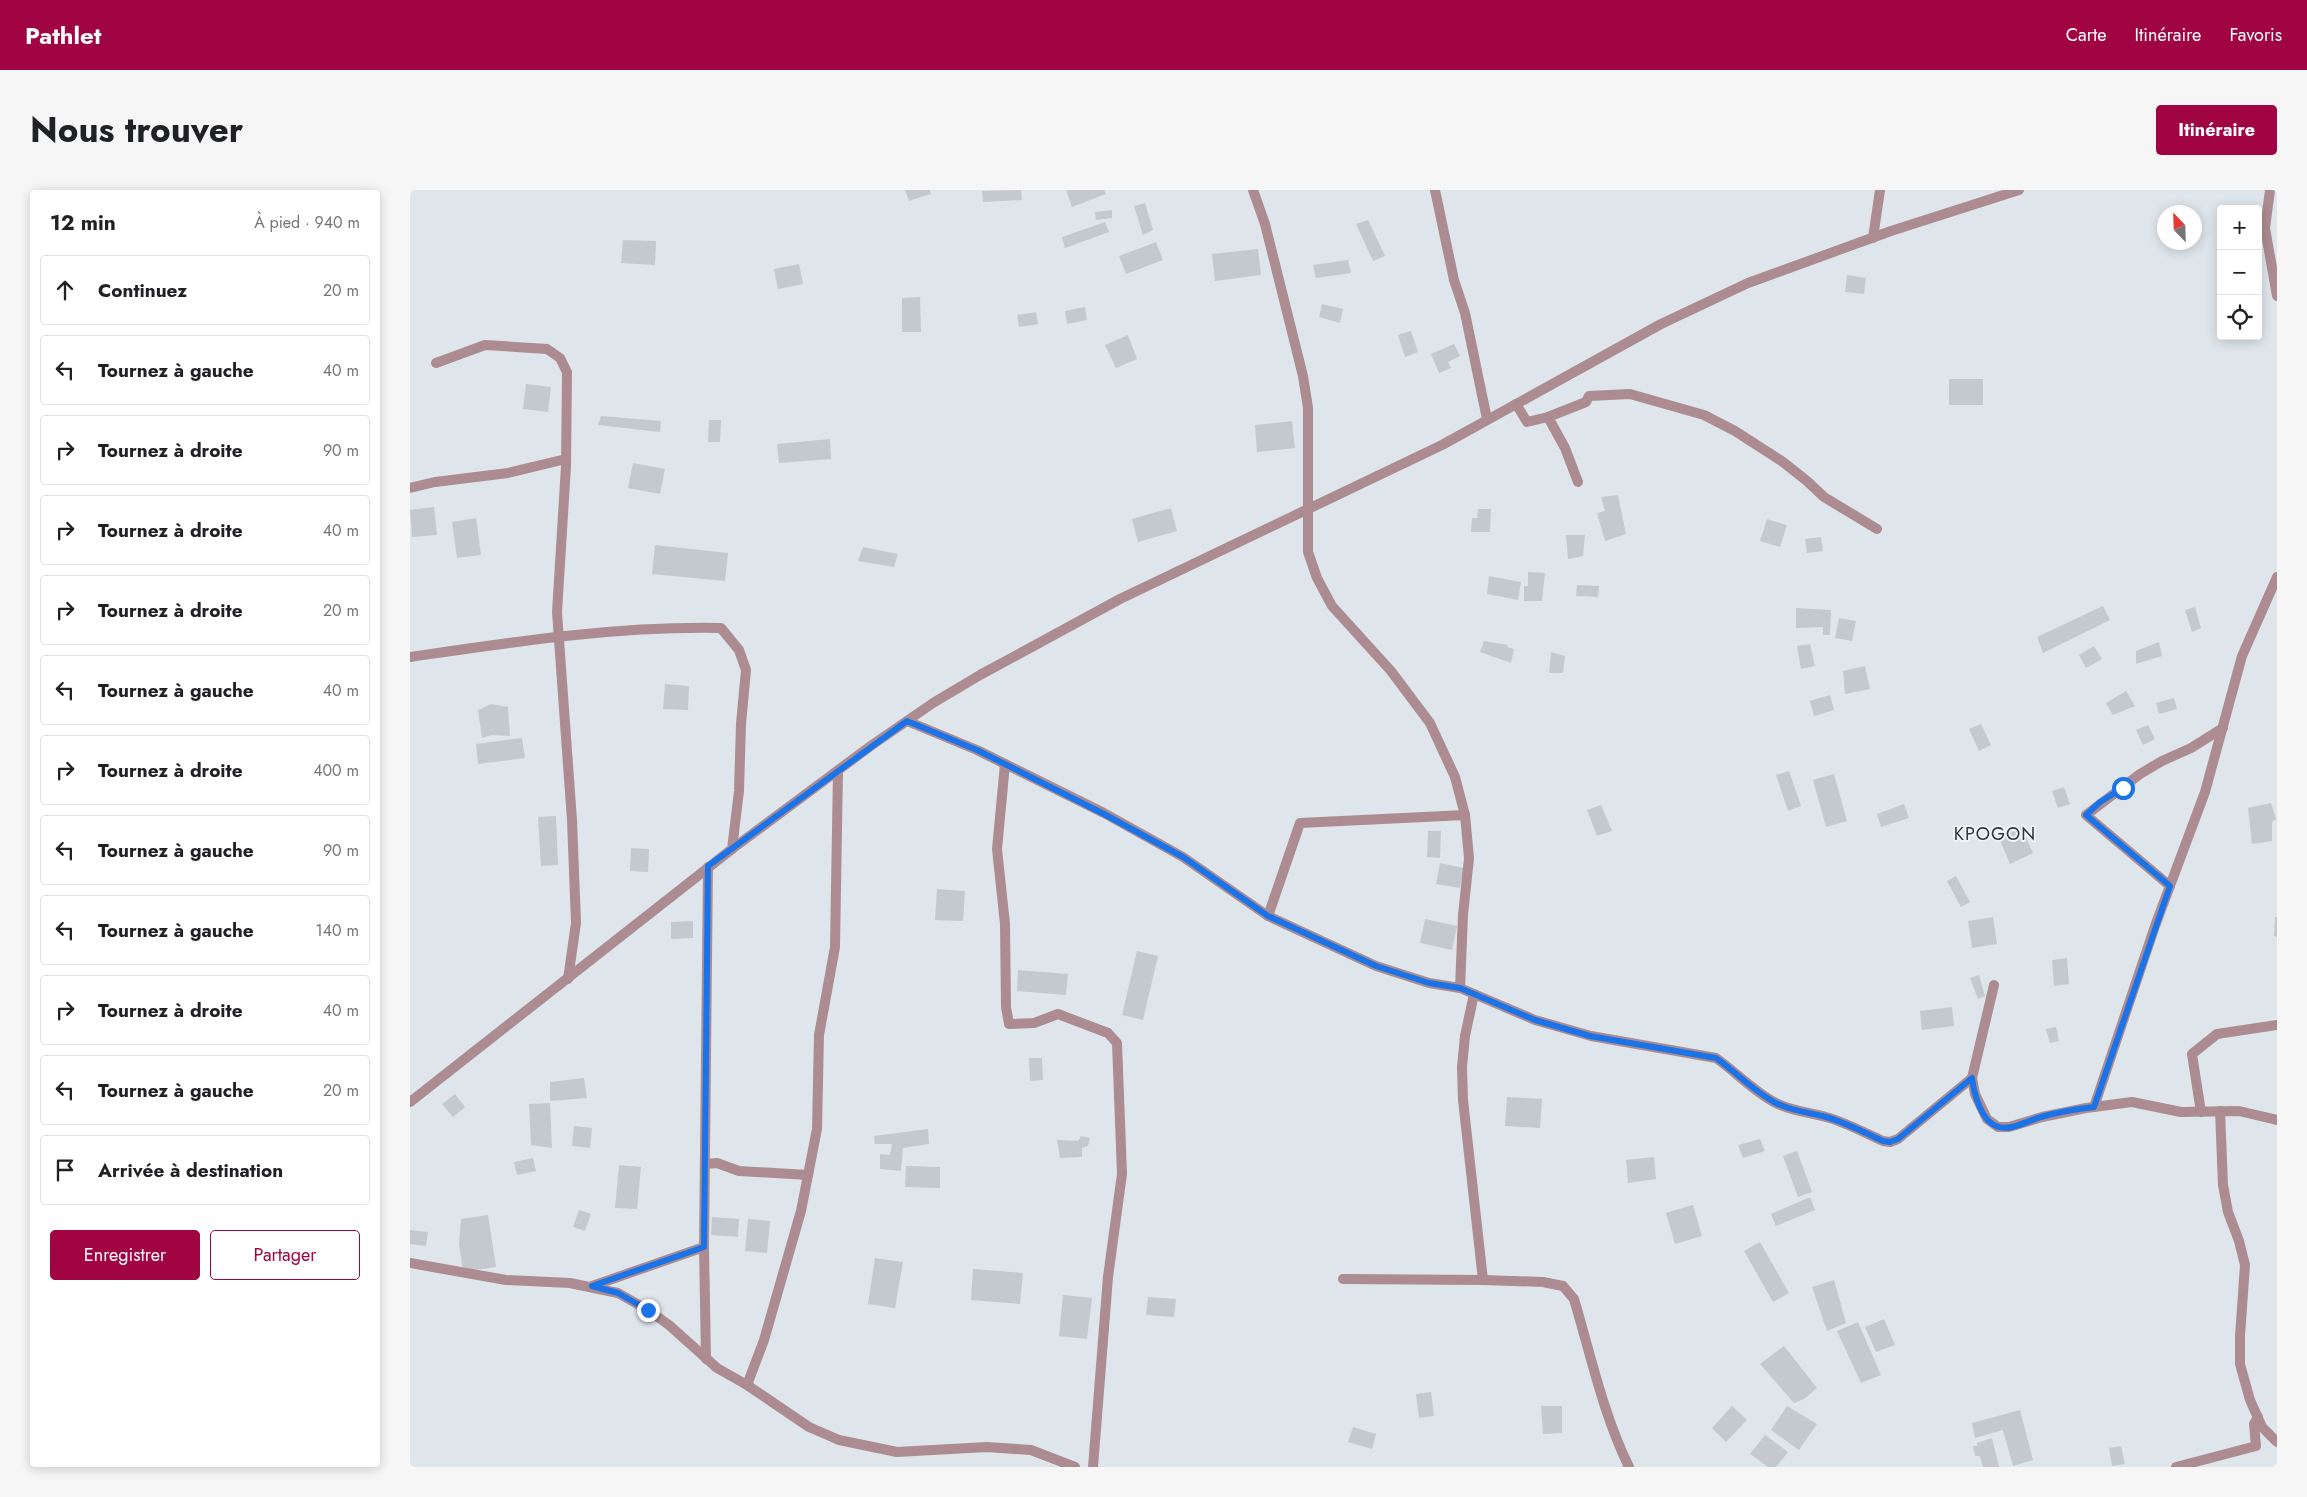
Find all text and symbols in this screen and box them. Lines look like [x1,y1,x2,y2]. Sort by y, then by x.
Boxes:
text: Pathlet [25,18,101,53]
text: Carte [2066,22,2107,48]
text: Itinéraire [2135,22,2201,48]
text: Favoris [2229,22,2282,48]
text: Nous trouver [30,105,243,155]
button: Itinéraire [2156,105,2277,155]
north arrow [2157,205,2202,250]
map controls [2217,205,2262,340]
button: + [2217,205,2262,250]
text: 12 min [50,208,116,238]
text: À pied · 940 m [254,211,360,234]
button: − [2217,250,2262,295]
icon: ahead [51,276,79,304]
text: Continuez [98,277,187,304]
text: 20 m [323,279,359,302]
button: locate [2217,295,2262,340]
icon: left [51,356,79,384]
text: Tournez à gauche [98,357,254,384]
text: 40 m [323,359,359,382]
icon: right [51,436,79,464]
text: Tournez à droite [98,437,243,464]
text: 90 m [323,439,359,462]
icon: right [51,516,79,544]
text: Tournez à droite [98,517,243,544]
text: 40 m [323,519,359,542]
icon: right [51,596,79,624]
text: Tournez à droite [98,597,243,624]
text: 20 m [323,599,359,622]
icon: left [51,676,79,704]
text: Tournez à gauche [98,677,254,704]
text: 40 m [323,679,359,702]
icon: right [51,756,79,784]
text: Tournez à droite [98,757,243,784]
text: 400 m [313,759,359,782]
route start [2112,777,2135,800]
district label: KPOGON [1954,821,2036,847]
icon: left [51,836,79,864]
text: Tournez à gauche [98,837,254,864]
text: 90 m [323,839,359,862]
icon: left [51,916,79,944]
text: Tournez à gauche [98,917,254,944]
text: 140 m [316,919,359,942]
icon: right [51,996,79,1024]
text: Tournez à droite [98,997,243,1024]
text: 40 m [323,999,359,1022]
icon: left [51,1076,79,1104]
text: Tournez à gauche [98,1077,254,1104]
text: 20 m [323,1079,359,1102]
icon: arrive [51,1156,79,1184]
text: Arrivée à destination [98,1157,283,1184]
button: Enregistrer [50,1230,200,1280]
button: Partager [210,1230,360,1280]
route end [637,1299,660,1322]

